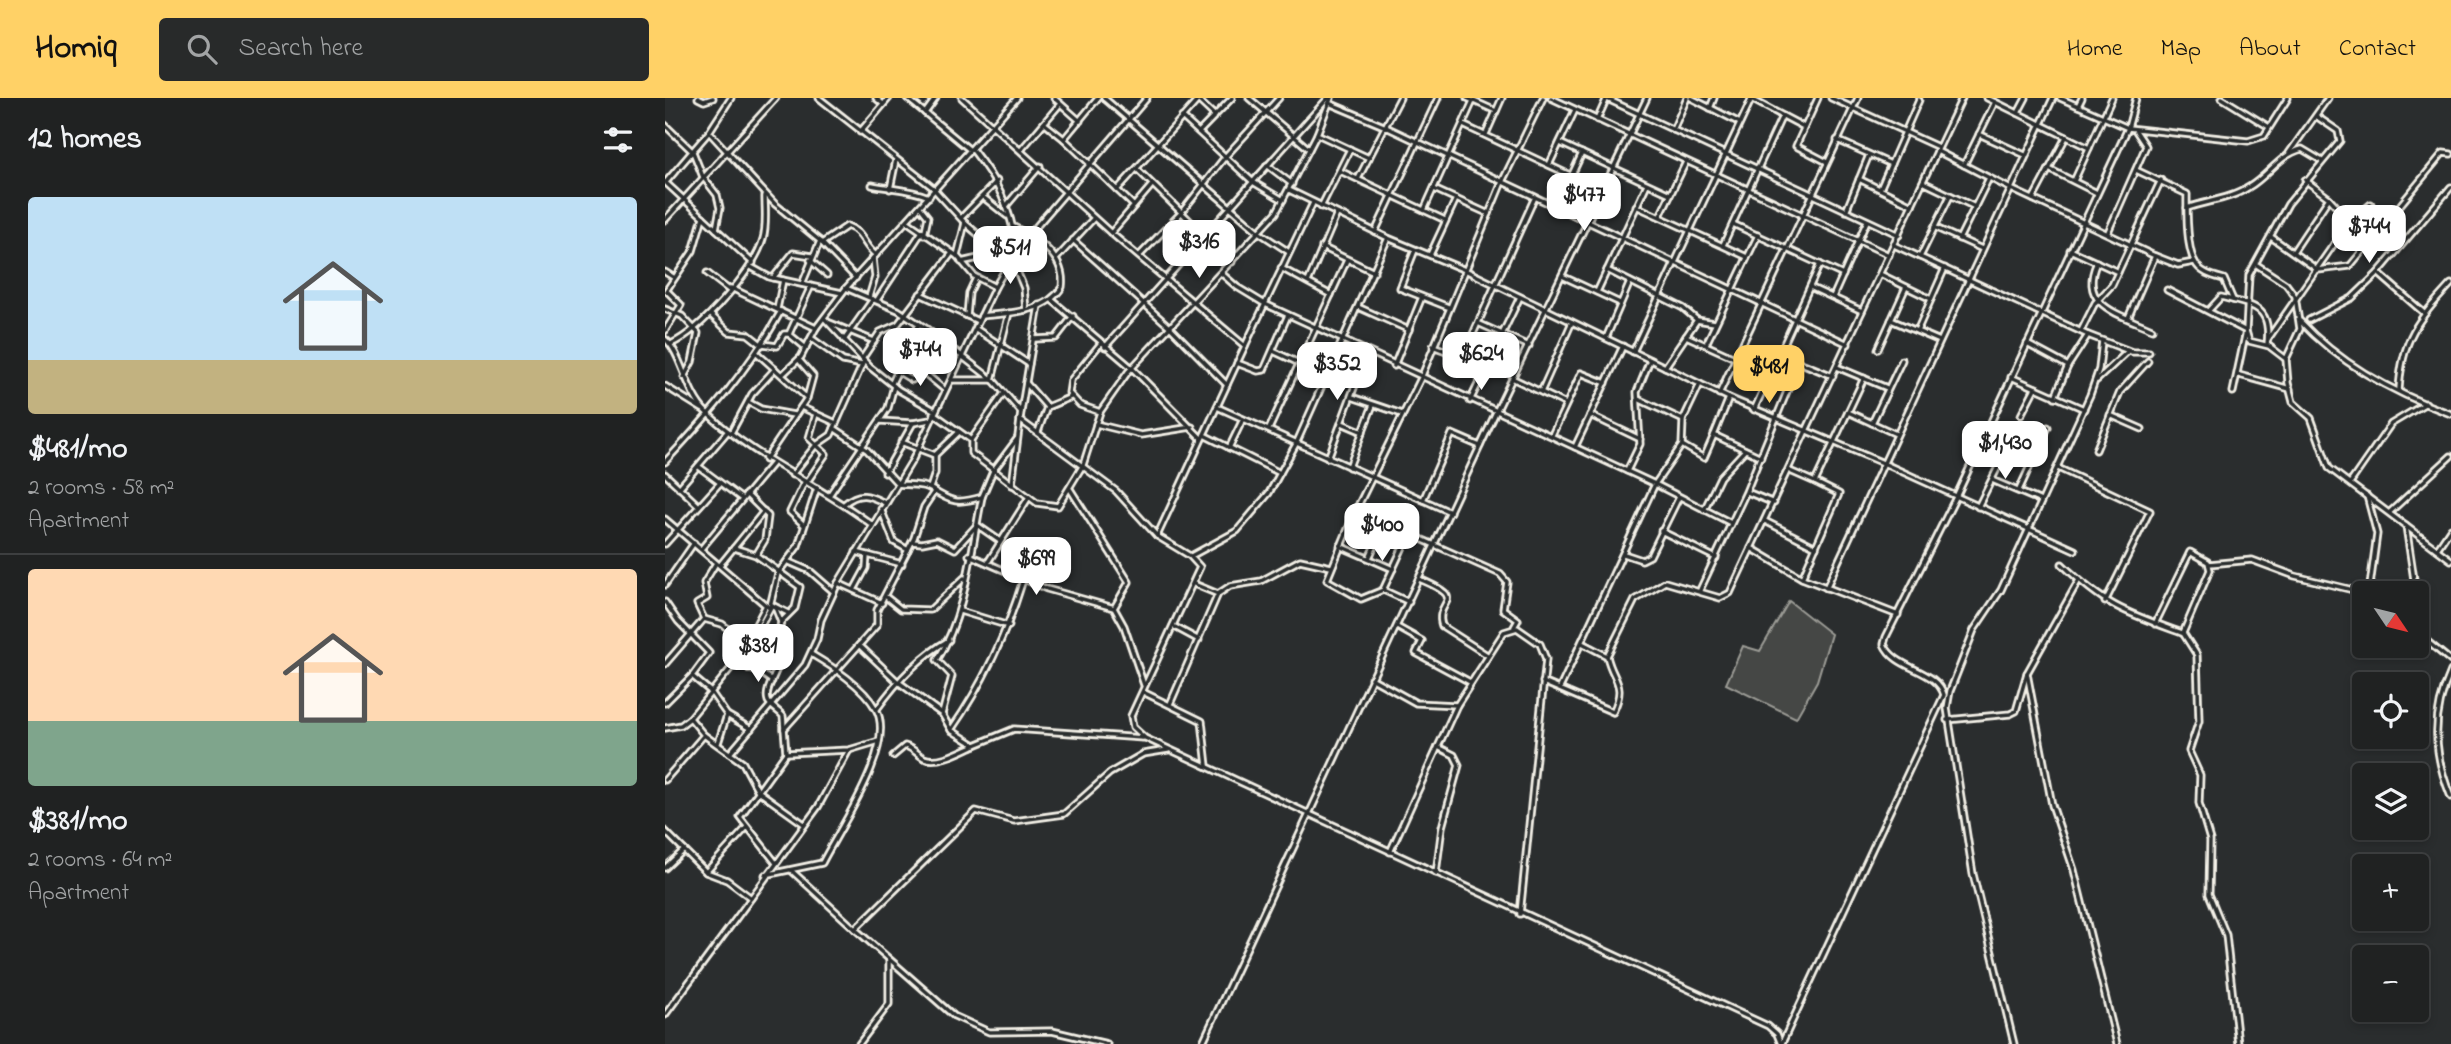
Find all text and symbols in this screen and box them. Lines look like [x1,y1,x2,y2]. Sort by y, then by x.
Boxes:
search box [159,18,649,81]
text: Homiq [35,25,117,73]
icon: search [183,30,221,68]
text: Search here [239,30,363,68]
text: Home [2067,32,2123,67]
text: Map [2161,32,2201,67]
text: About [2239,32,2301,67]
text: Contact [2339,32,2416,67]
text: 12 homes [28,118,142,162]
icon: filters [599,121,637,159]
pin: $477 [1543,174,1625,233]
text: $477 [1563,179,1605,212]
pin: $744 [2328,206,2410,265]
text: $744 [2348,211,2390,244]
pin: $316 [1158,220,1240,280]
pin: $511 [969,226,1051,286]
text: $316 [1179,226,1219,259]
text: $511 [989,232,1031,265]
icon: home [270,243,396,369]
pin: $744 [879,328,961,388]
pin: $624 [1440,332,1522,392]
text: $744 [899,334,941,367]
text: $624 [1459,338,1503,371]
pin: $352 [1296,342,1378,402]
pin: $481 [1728,345,1810,405]
text: $352 [1313,348,1361,381]
text: $481 [1749,351,1789,384]
pin: $1,430 [1948,422,2062,481]
text: $1,430 [1978,427,2032,460]
text: $481/mo [28,428,127,472]
text: 2 rooms · 58 m² [28,472,174,505]
pin: $400 [1341,504,1423,563]
text: Apartment [28,505,129,538]
text: $400 [1360,509,1404,542]
pin: $699 [995,538,1077,597]
text: $699 [1017,543,1055,576]
north arrow [2352,581,2429,658]
map controls [2352,581,2429,1022]
icon: home [270,615,396,741]
pin: $381 [717,624,799,684]
text: $381 [738,630,778,663]
button: locate [2352,672,2429,749]
button: layers [2352,763,2429,840]
text: $381/mo [28,800,128,844]
text: 2 rooms · 64 m² [28,844,172,877]
button: + [2352,854,2429,931]
text: Apartment [28,877,129,910]
button: − [2352,945,2429,1022]

